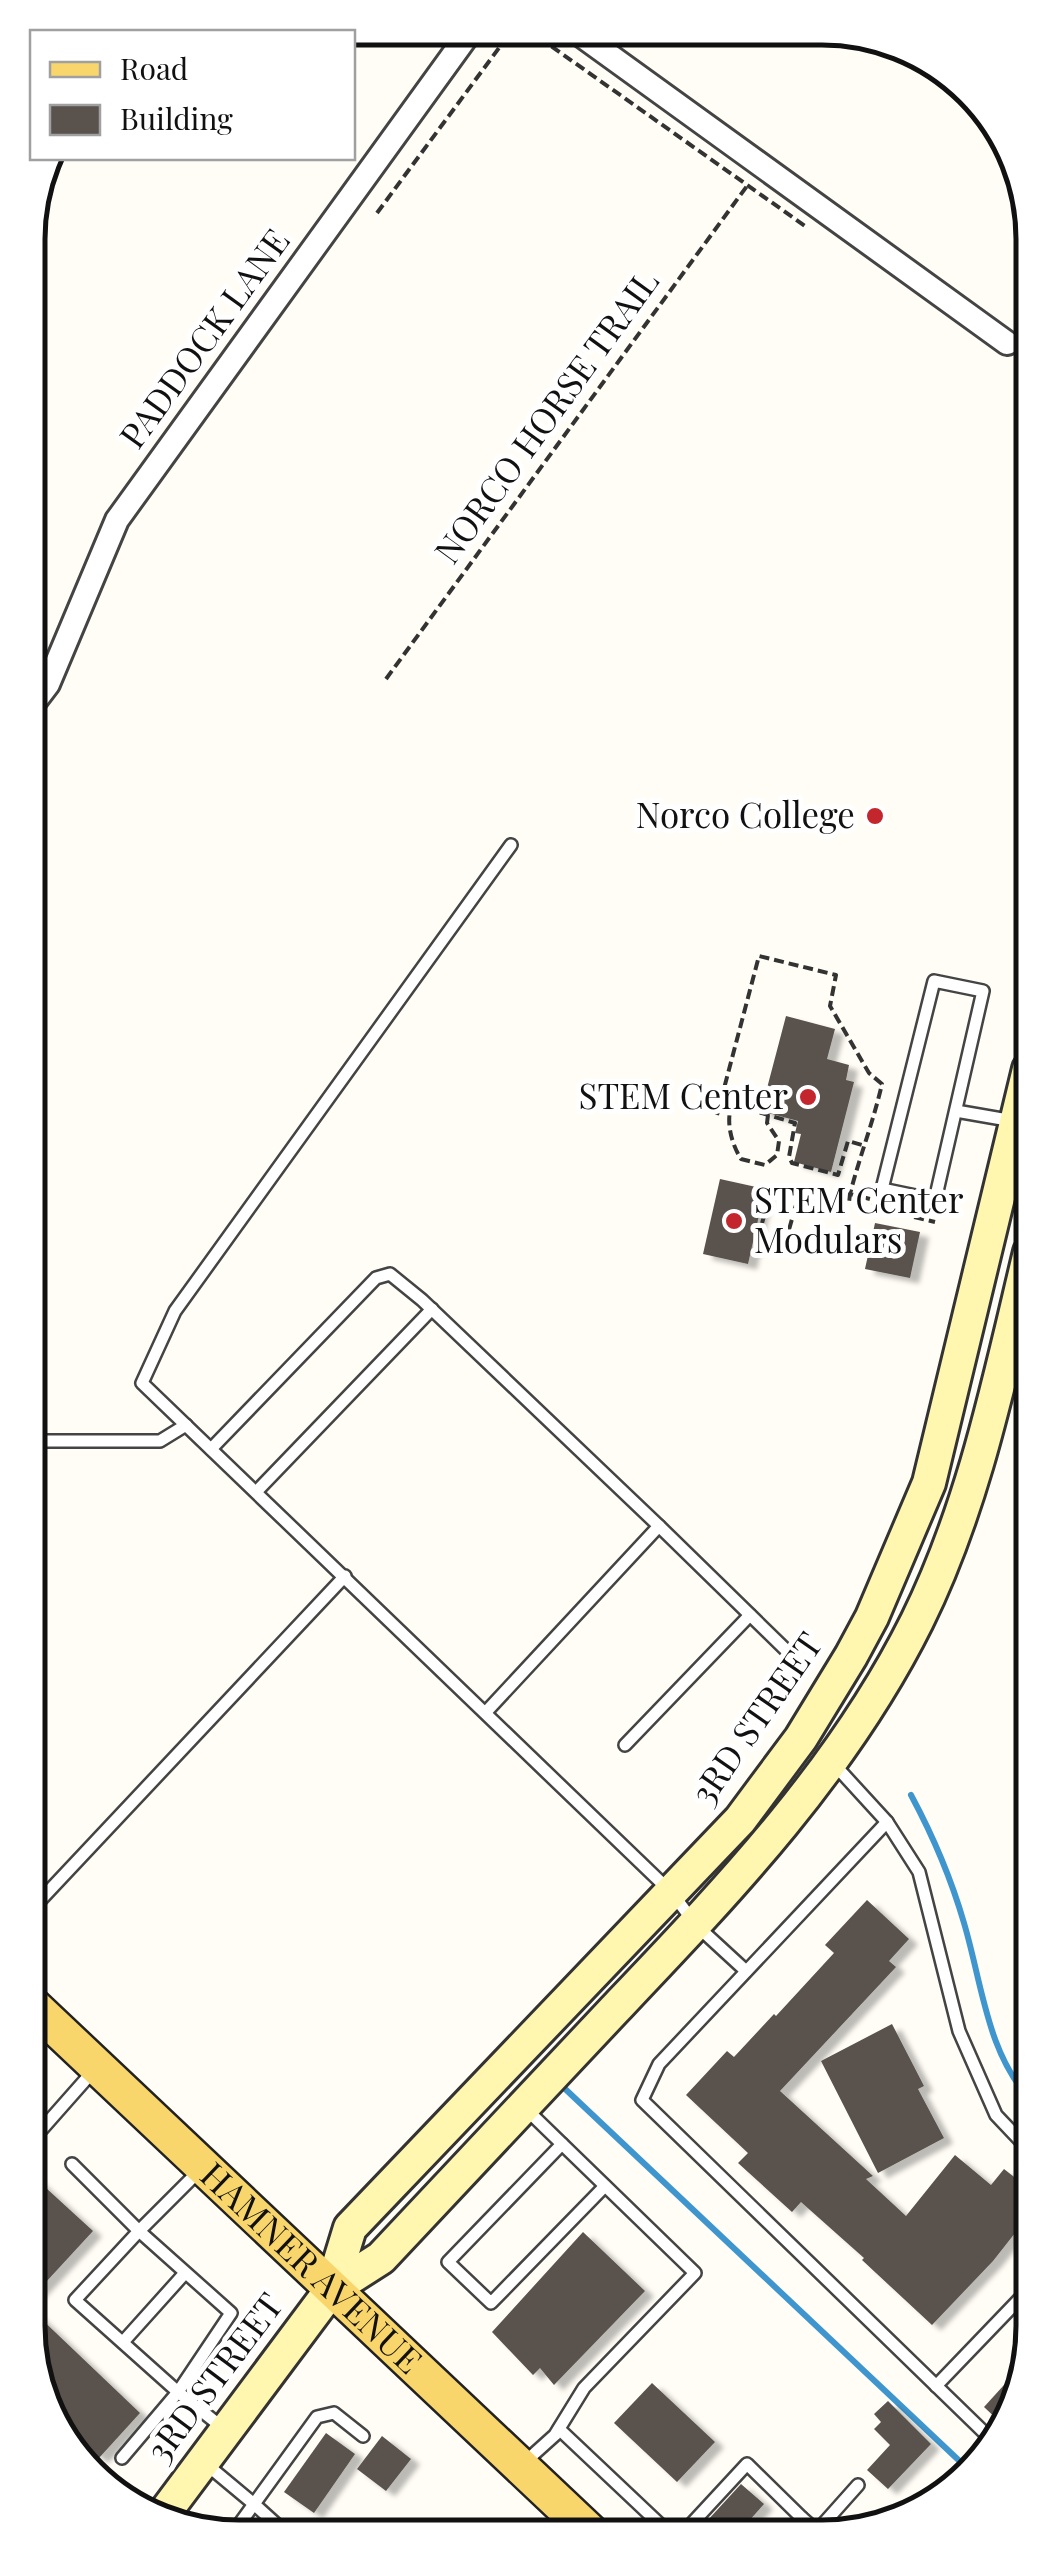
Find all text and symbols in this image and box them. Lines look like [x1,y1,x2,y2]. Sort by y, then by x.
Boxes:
legend [30,30,355,160]
text: Road [120,48,188,88]
text: Building [120,98,233,138]
street label: PADDOCK LANE [107,218,298,457]
street label: NORCO HORSE TRAIL [422,259,668,572]
place label: Norco College [636,790,855,837]
marker: Norco College [864,805,886,827]
place label: STEM Center [578,1071,788,1118]
marker: STEM Center [797,1086,819,1108]
place label: STEM Center Modulars [754,1175,964,1262]
marker: STEM Center Modulars [723,1210,745,1232]
street label: 3RD STREET [678,1622,832,1813]
street label: HAMNER AVENUE [192,2151,433,2382]
street label: 3RD STREET [134,2282,292,2471]

